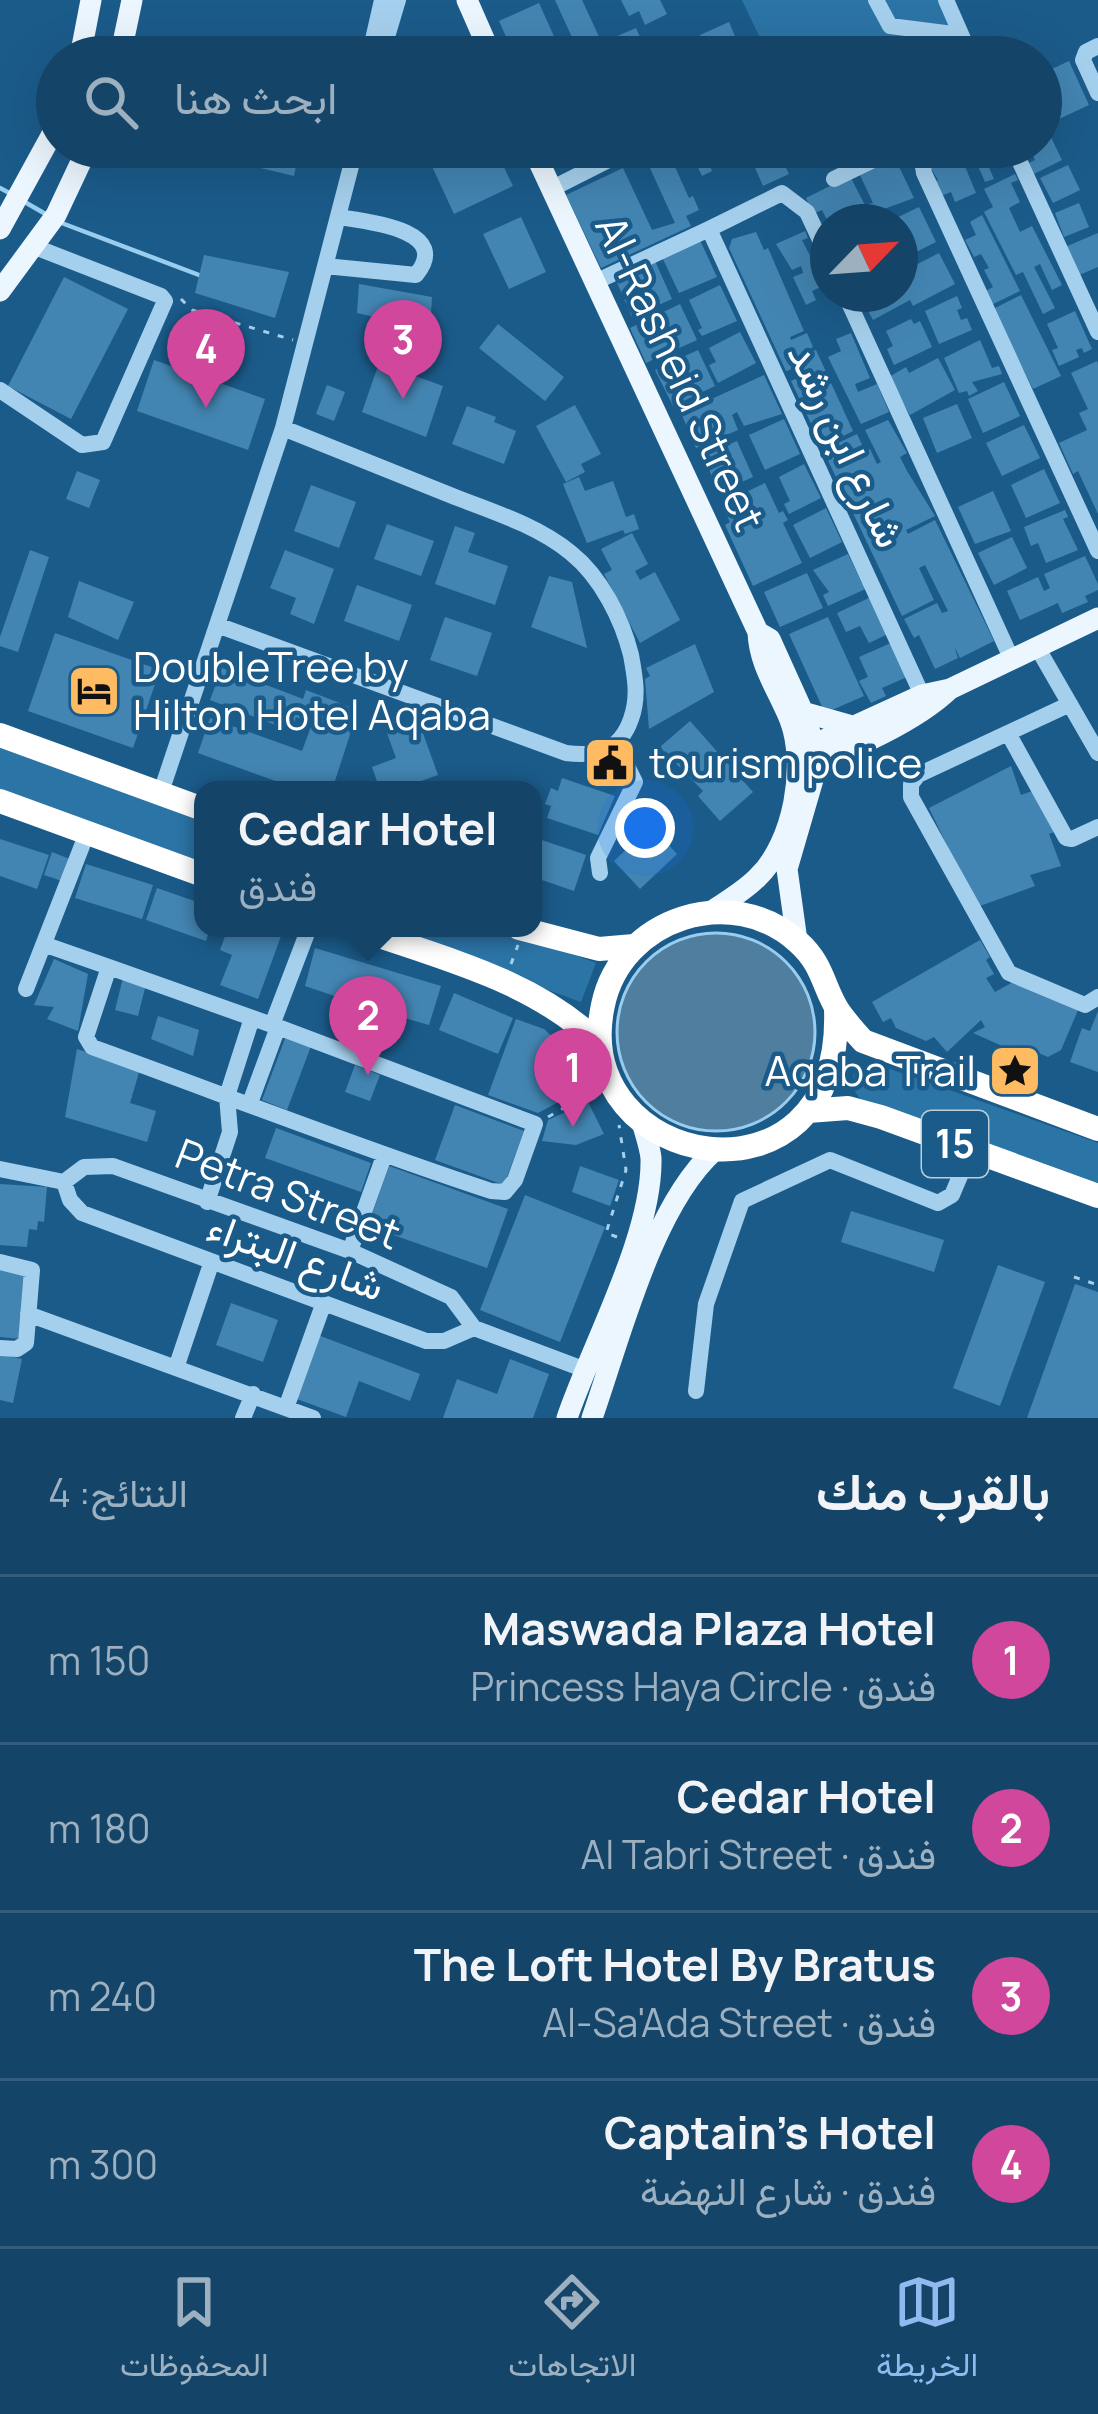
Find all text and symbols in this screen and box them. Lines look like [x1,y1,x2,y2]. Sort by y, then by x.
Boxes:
search box [36,36,1062,168]
text: ابحث هنا [174,66,337,128]
icon: search [78,69,144,135]
north arrow [810,204,918,312]
street label: Al-Rasheid Street [582,205,779,540]
pin: 3 [364,300,442,399]
pin: 4 [167,309,245,408]
street label: شارع ابن رشد [774,333,921,557]
place label: DoubleTree by Hilton Hotel Aqaba [133,637,491,743]
hotel icon: DoubleTree by Hilton Hotel Aqaba [66,663,122,719]
place label: tourism police [649,733,922,791]
public building icon: tourism police [582,735,638,791]
popup [194,781,542,937]
text: Cedar Hotel [238,797,498,859]
your location [615,798,675,858]
text: فندق [238,859,317,913]
pin: 2 [329,976,407,1075]
pin: 1 [534,1028,612,1127]
place label: Aqaba Trail [764,1041,976,1099]
place icon: Aqaba Trail [987,1043,1043,1099]
road number: 15 [922,1111,988,1177]
street label: Petra Street [168,1124,409,1262]
street label: شارع البتراء [199,1196,393,1315]
text: بالقرب منك [816,1456,1050,1525]
text: النتائج: 4 [48,1465,188,1519]
text: Maswada Plaza Hotel [482,1597,936,1659]
text: 150 m [48,1633,150,1687]
text: 1 [1002,1633,1020,1687]
text: فندق · Princess Haya Circle [471,1659,936,1713]
text: Cedar Hotel [677,1765,936,1827]
text: 180 m [48,1801,151,1855]
text: 2 [999,1801,1023,1855]
text: فندق · Al Tabri Street [580,1827,936,1881]
text: The Loft Hotel By Bratus [414,1933,936,1995]
text: 240 m [48,1969,157,2023]
text: 3 [1000,1969,1022,2023]
text: فندق · Al-Sa'Ada Street [542,1995,936,2049]
text: Captain's Hotel [604,2101,936,2163]
text: 300 m [48,2137,158,2191]
text: 4 [999,2137,1023,2191]
text: فندق · شارع النهضة [640,2163,936,2217]
tab: المحفوظات [120,2269,269,2394]
tab: الاتجاهات [508,2269,636,2394]
tab: الخريطة [876,2269,978,2394]

